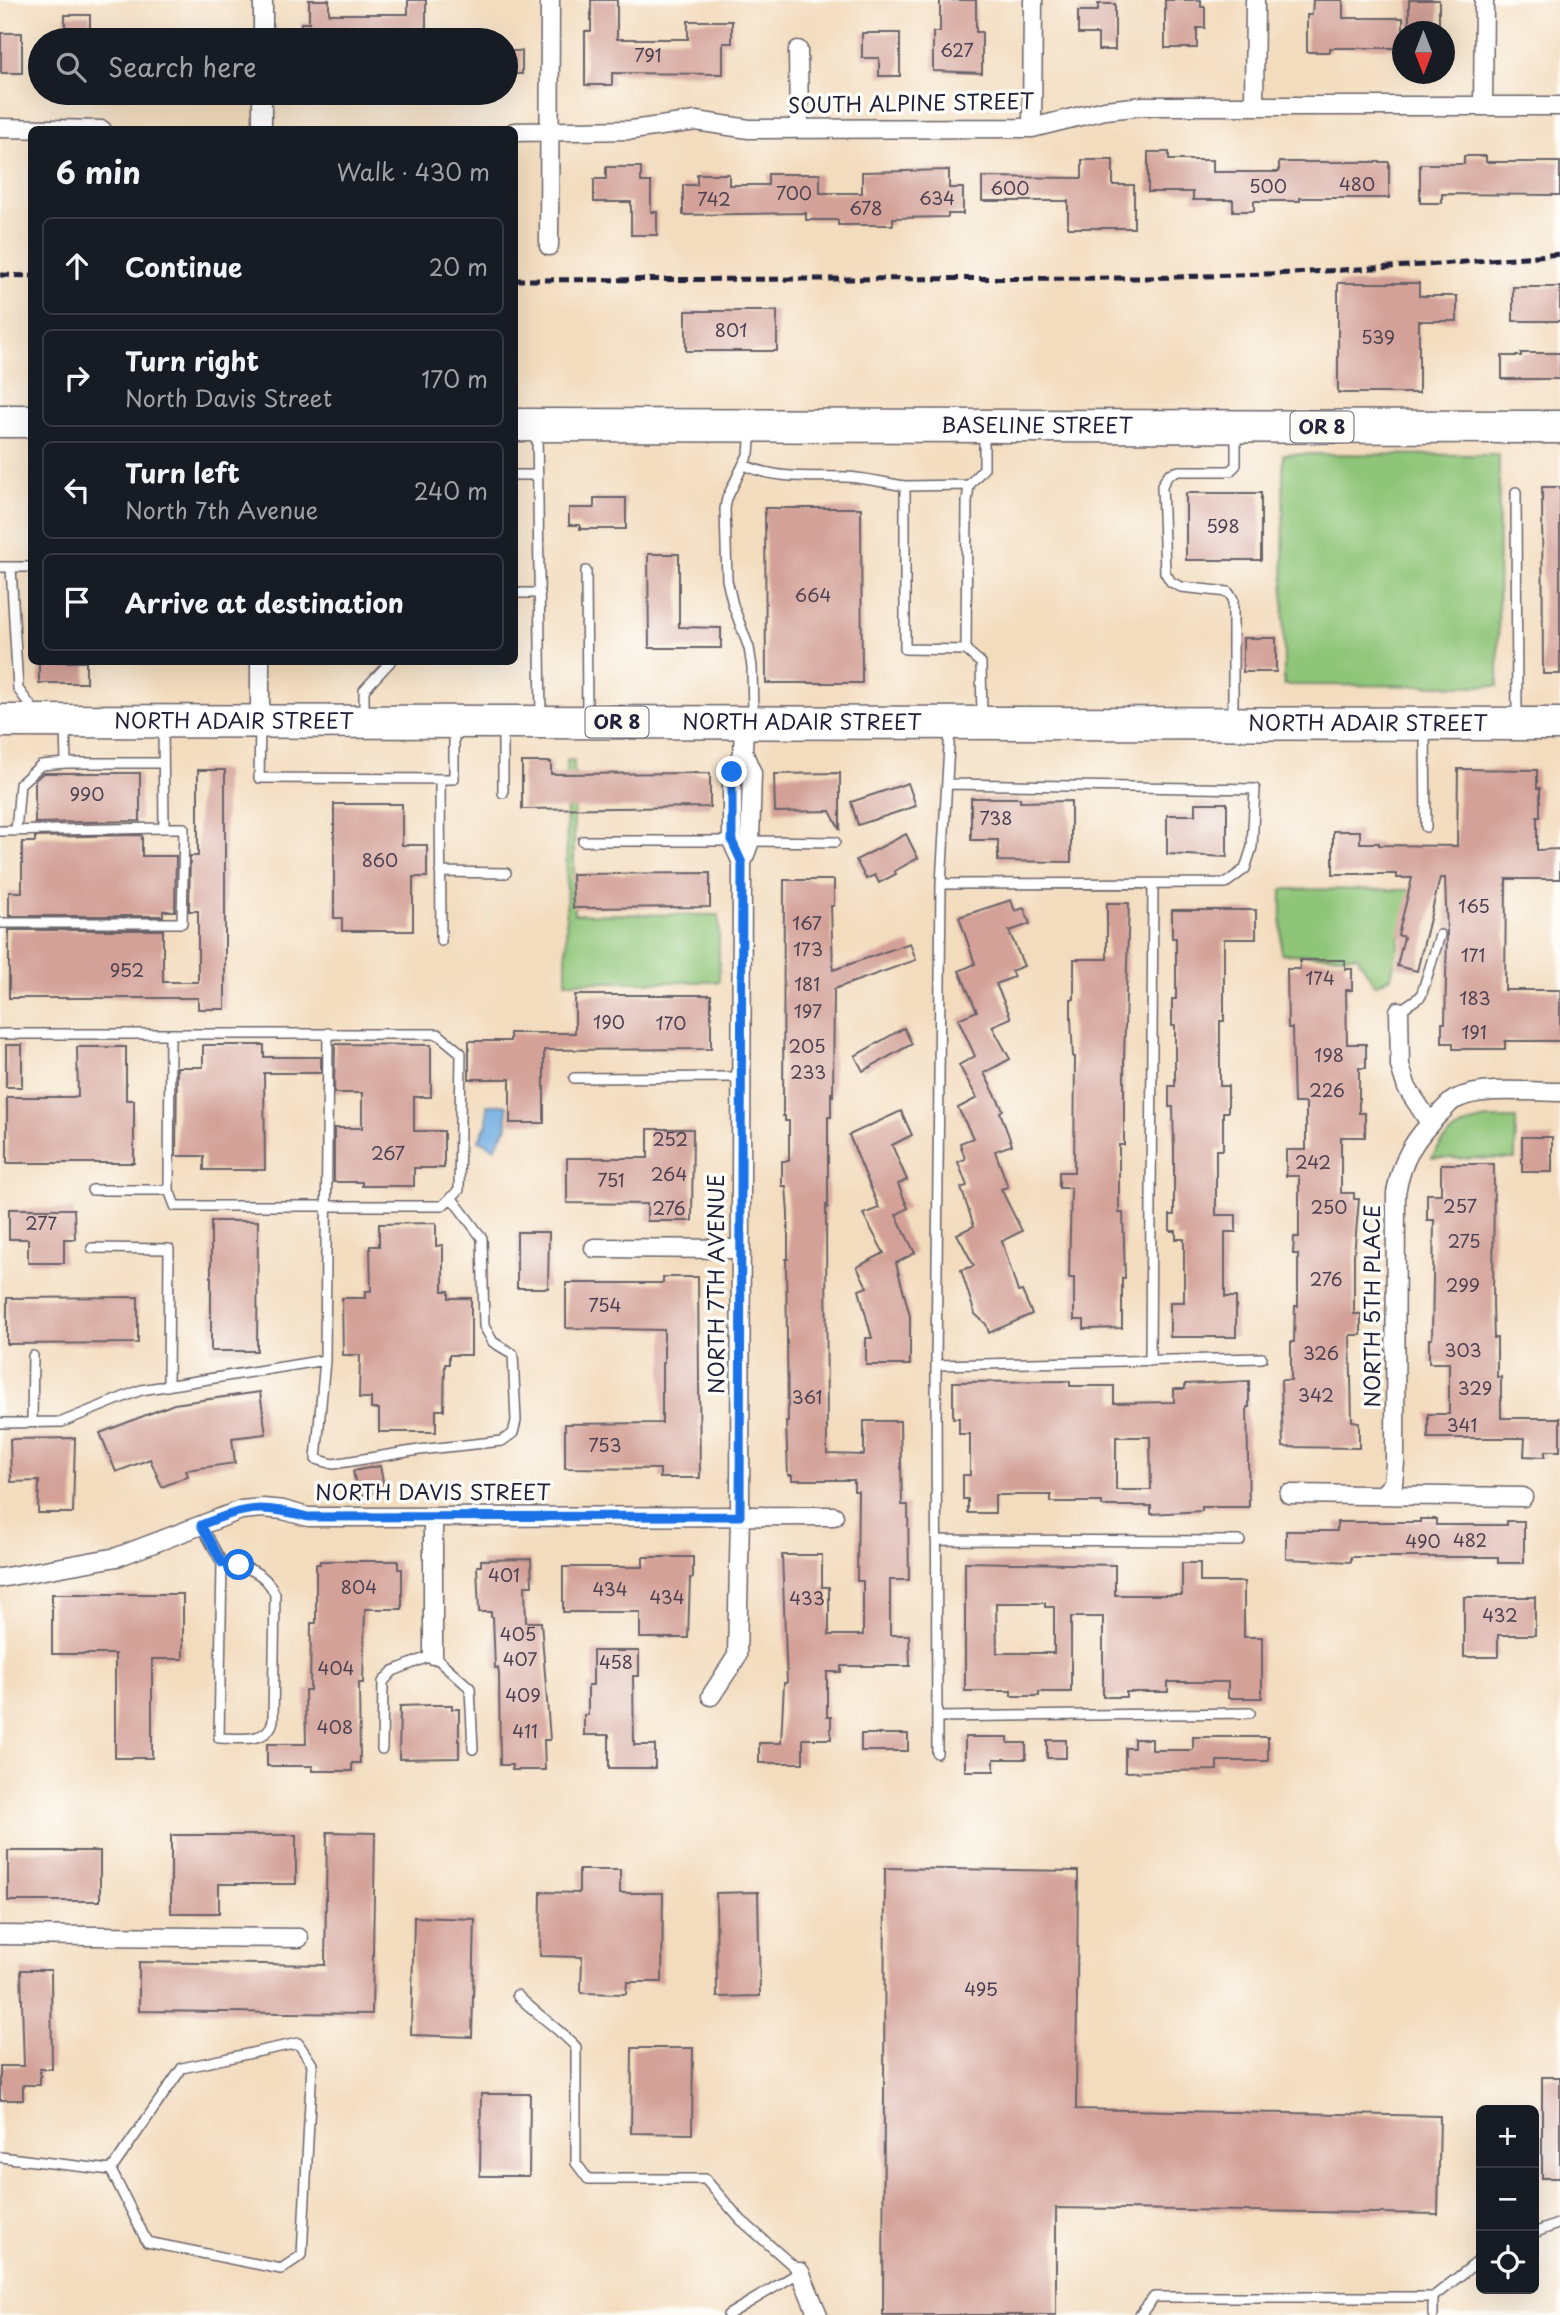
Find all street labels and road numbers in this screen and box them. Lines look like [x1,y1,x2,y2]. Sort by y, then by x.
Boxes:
street label: SOUTH ALPINE STREET [787,84,1035,120]
street label: BASELINE STREET [941,408,1134,440]
road number: OR 8 [1290,412,1354,442]
street label: NORTH ADAIR STREET [114,703,354,736]
street label: NORTH ADAIR STREET [682,704,922,737]
street label: NORTH ADAIR STREET [1248,705,1488,738]
road number: OR 8 [586,706,648,737]
street label: NORTH 7TH AVENUE [699,1174,731,1394]
street label: NORTH 5TH PLACE [1355,1205,1387,1407]
street label: NORTH DAVIS STREET [315,1475,551,1507]

